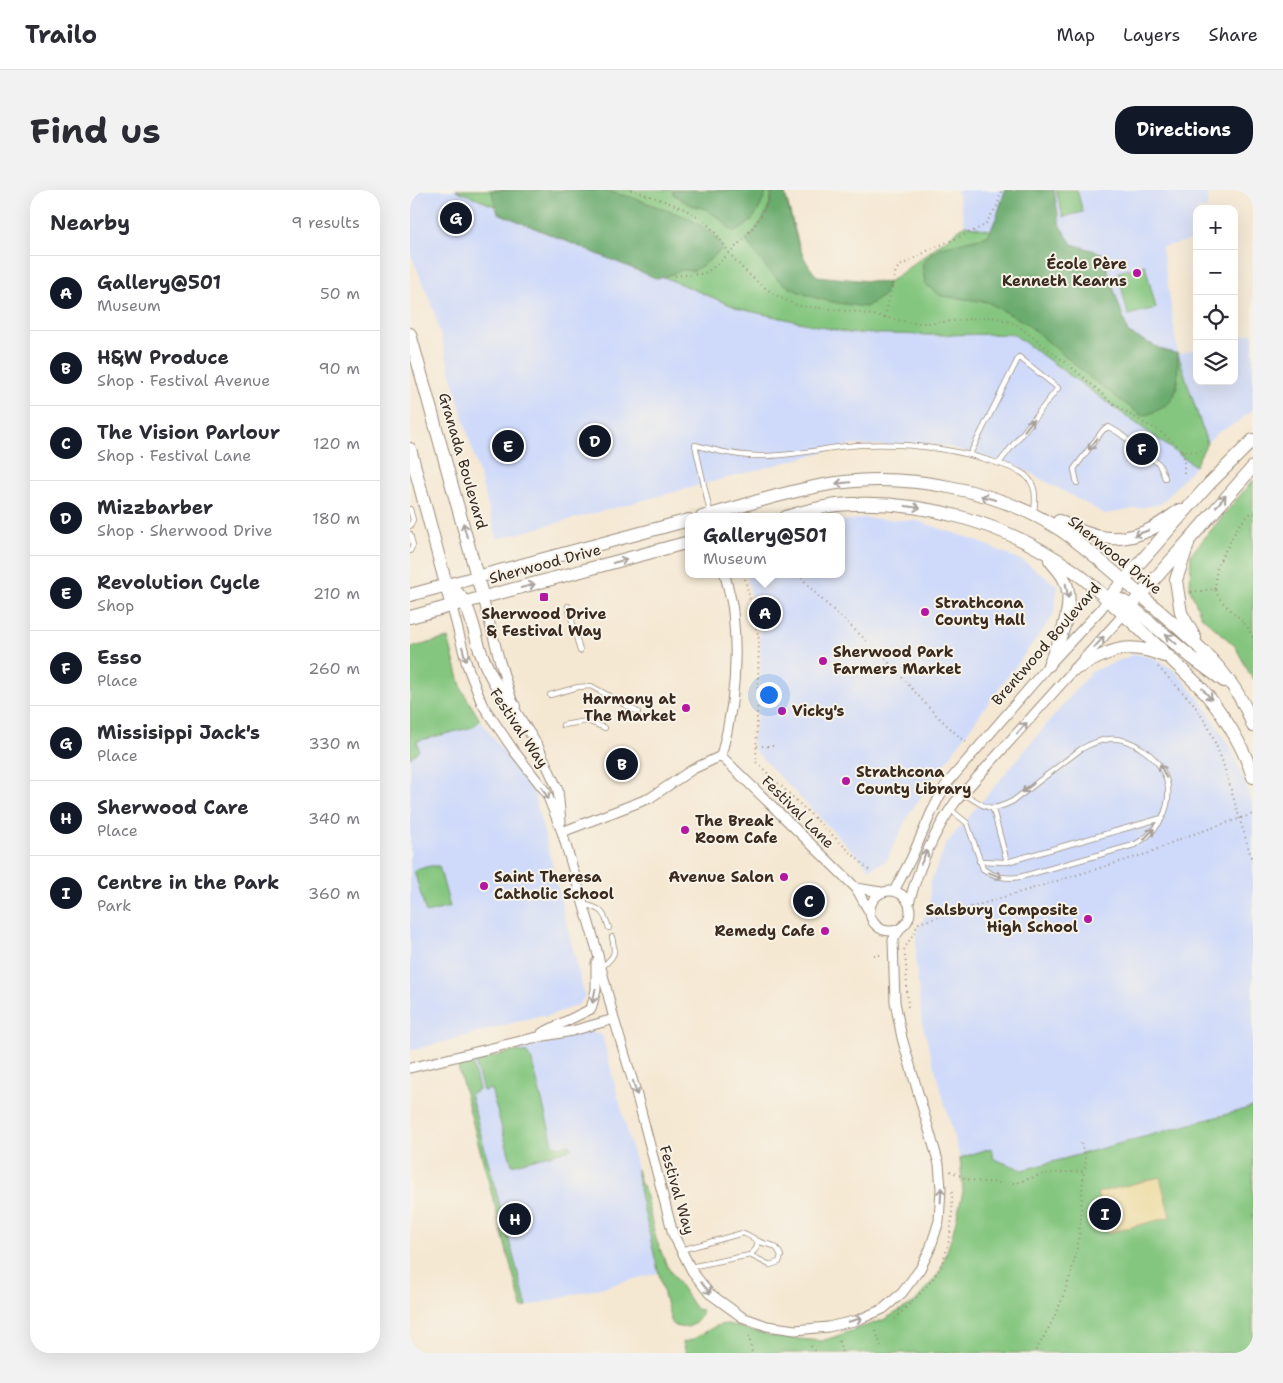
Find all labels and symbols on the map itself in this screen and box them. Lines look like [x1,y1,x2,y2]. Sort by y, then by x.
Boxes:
pin: G [440,199,472,237]
place label: École Père Kenneth Kearns [1002,253,1127,291]
marker: École Père Kenneth Kearns [1131,267,1143,279]
street label: Granada Boulevard [434,390,492,532]
one-way arrow [1023,419,1034,432]
pin: D [579,422,611,460]
pin: E [492,427,524,465]
pin: F [1126,430,1158,468]
one-way arrow [1087,437,1098,450]
one-way arrow [835,478,851,488]
one-way arrow [980,492,996,502]
one-way arrow [1216,495,1227,508]
one-way arrow [905,503,921,513]
street label: Sherwood Drive [1064,511,1166,599]
one-way arrow [460,522,469,538]
one-way arrow [1133,529,1149,538]
street label: Sherwood Drive [487,539,603,589]
one-way arrow [611,556,627,566]
street label: Brentwood Boulevard [987,578,1105,710]
one-way arrow [519,581,535,590]
one-way arrow [1063,582,1073,598]
marker: Sherwood Drive & Festival Way [538,591,550,603]
place label: Strathcona County Hall [935,593,1025,630]
pin: A [749,594,781,632]
place label: Sherwood Drive & Festival Way [482,604,606,641]
marker: Strathcona County Hall [919,606,931,618]
one-way arrow [1164,633,1177,645]
one-way arrow [1094,635,1105,648]
place label: Sherwood Park Farmers Market [833,642,961,679]
one-way arrow [460,645,469,661]
marker: Sherwood Park Farmers Market [817,655,829,667]
your location [756,682,782,708]
street label: Festival Way [485,684,553,772]
one-way arrow [1201,688,1212,701]
place label: Harmony at The Market [583,689,676,726]
place label: Vicky's [792,701,845,721]
marker: Harmony at The Market [680,702,692,714]
marker: Vicky's [776,705,788,717]
one-way arrow [1016,722,1027,735]
pin: B [606,745,638,783]
place label: Strathcona County Library [856,762,971,799]
one-way arrow [1158,764,1167,779]
street label: Festival Lane [757,771,839,853]
marker: Strathcona County Library [840,775,852,787]
one-way arrow [1022,783,1035,794]
one-way arrow [541,785,551,799]
place label: The Break Room Cafe [695,811,778,848]
marker: The Break Room Cafe [679,824,691,836]
one-way arrow [1143,828,1155,840]
one-way arrow [920,850,930,865]
place label: Saint Theresa Catholic School [494,867,614,904]
place label: Avenue Salon [669,867,774,887]
marker: Avenue Salon [778,871,790,883]
one-way arrow [987,871,1002,880]
marker: Saint Theresa Catholic School [478,880,490,892]
pin: C [793,882,825,920]
place label: Salsbury Composite High School [925,900,1078,937]
marker: Salsbury Composite High School [1082,913,1094,925]
place label: Remedy Cafe [715,921,815,941]
marker: Remedy Cafe [819,925,831,937]
one-way arrow [589,987,599,1003]
one-way arrow [631,1079,640,1095]
street label: Festival Way [655,1143,699,1237]
one-way arrow [936,1188,945,1204]
pin: I [1089,1195,1121,1233]
pin: H [499,1200,531,1238]
one-way arrow [700,1282,712,1295]
one-way arrow [847,1315,863,1325]

